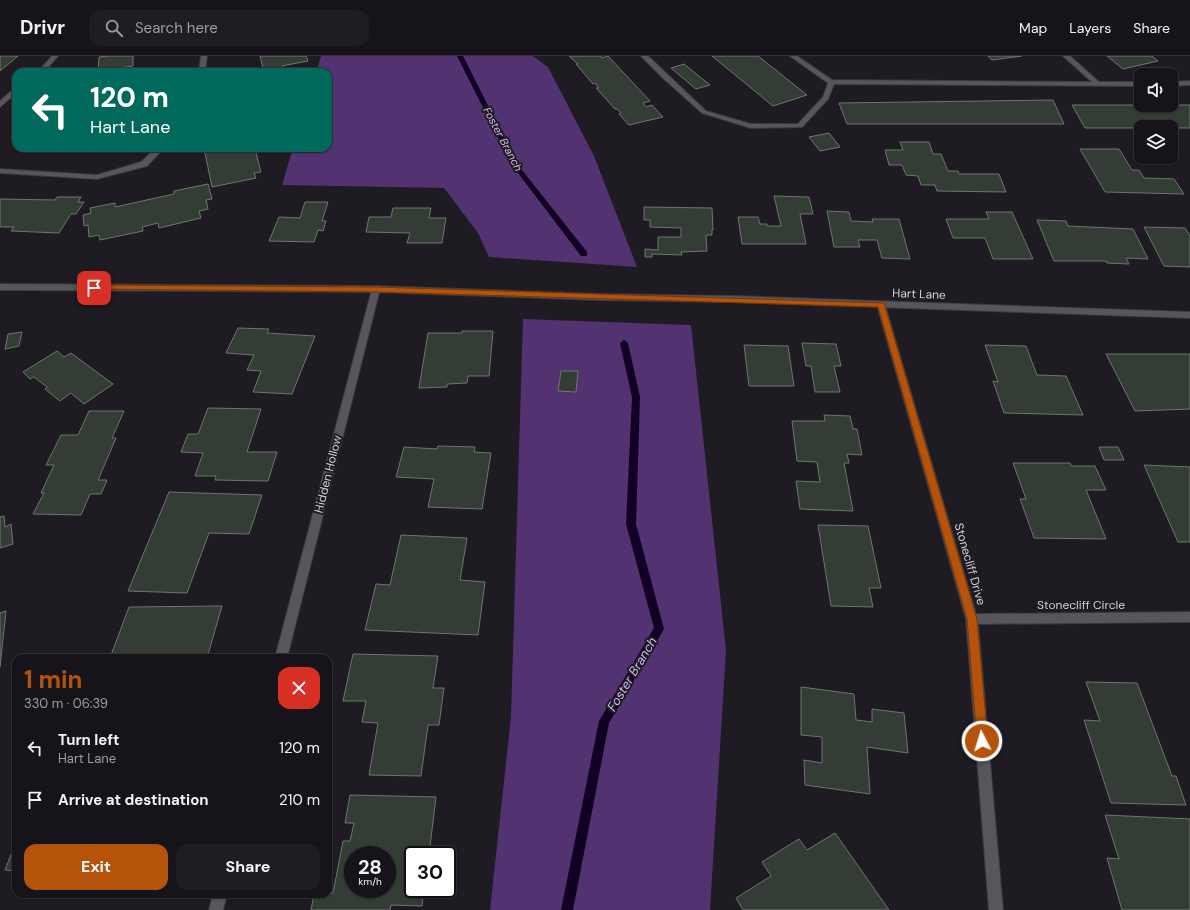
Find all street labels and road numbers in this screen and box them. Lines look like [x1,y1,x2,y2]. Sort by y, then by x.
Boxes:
street label: Hart Lane [892,285,946,303]
street label: Hidden Hollow [311,433,345,515]
street label: Stonecliff Drive [951,521,989,607]
street label: Stonecliff Circle [1037,597,1125,613]

